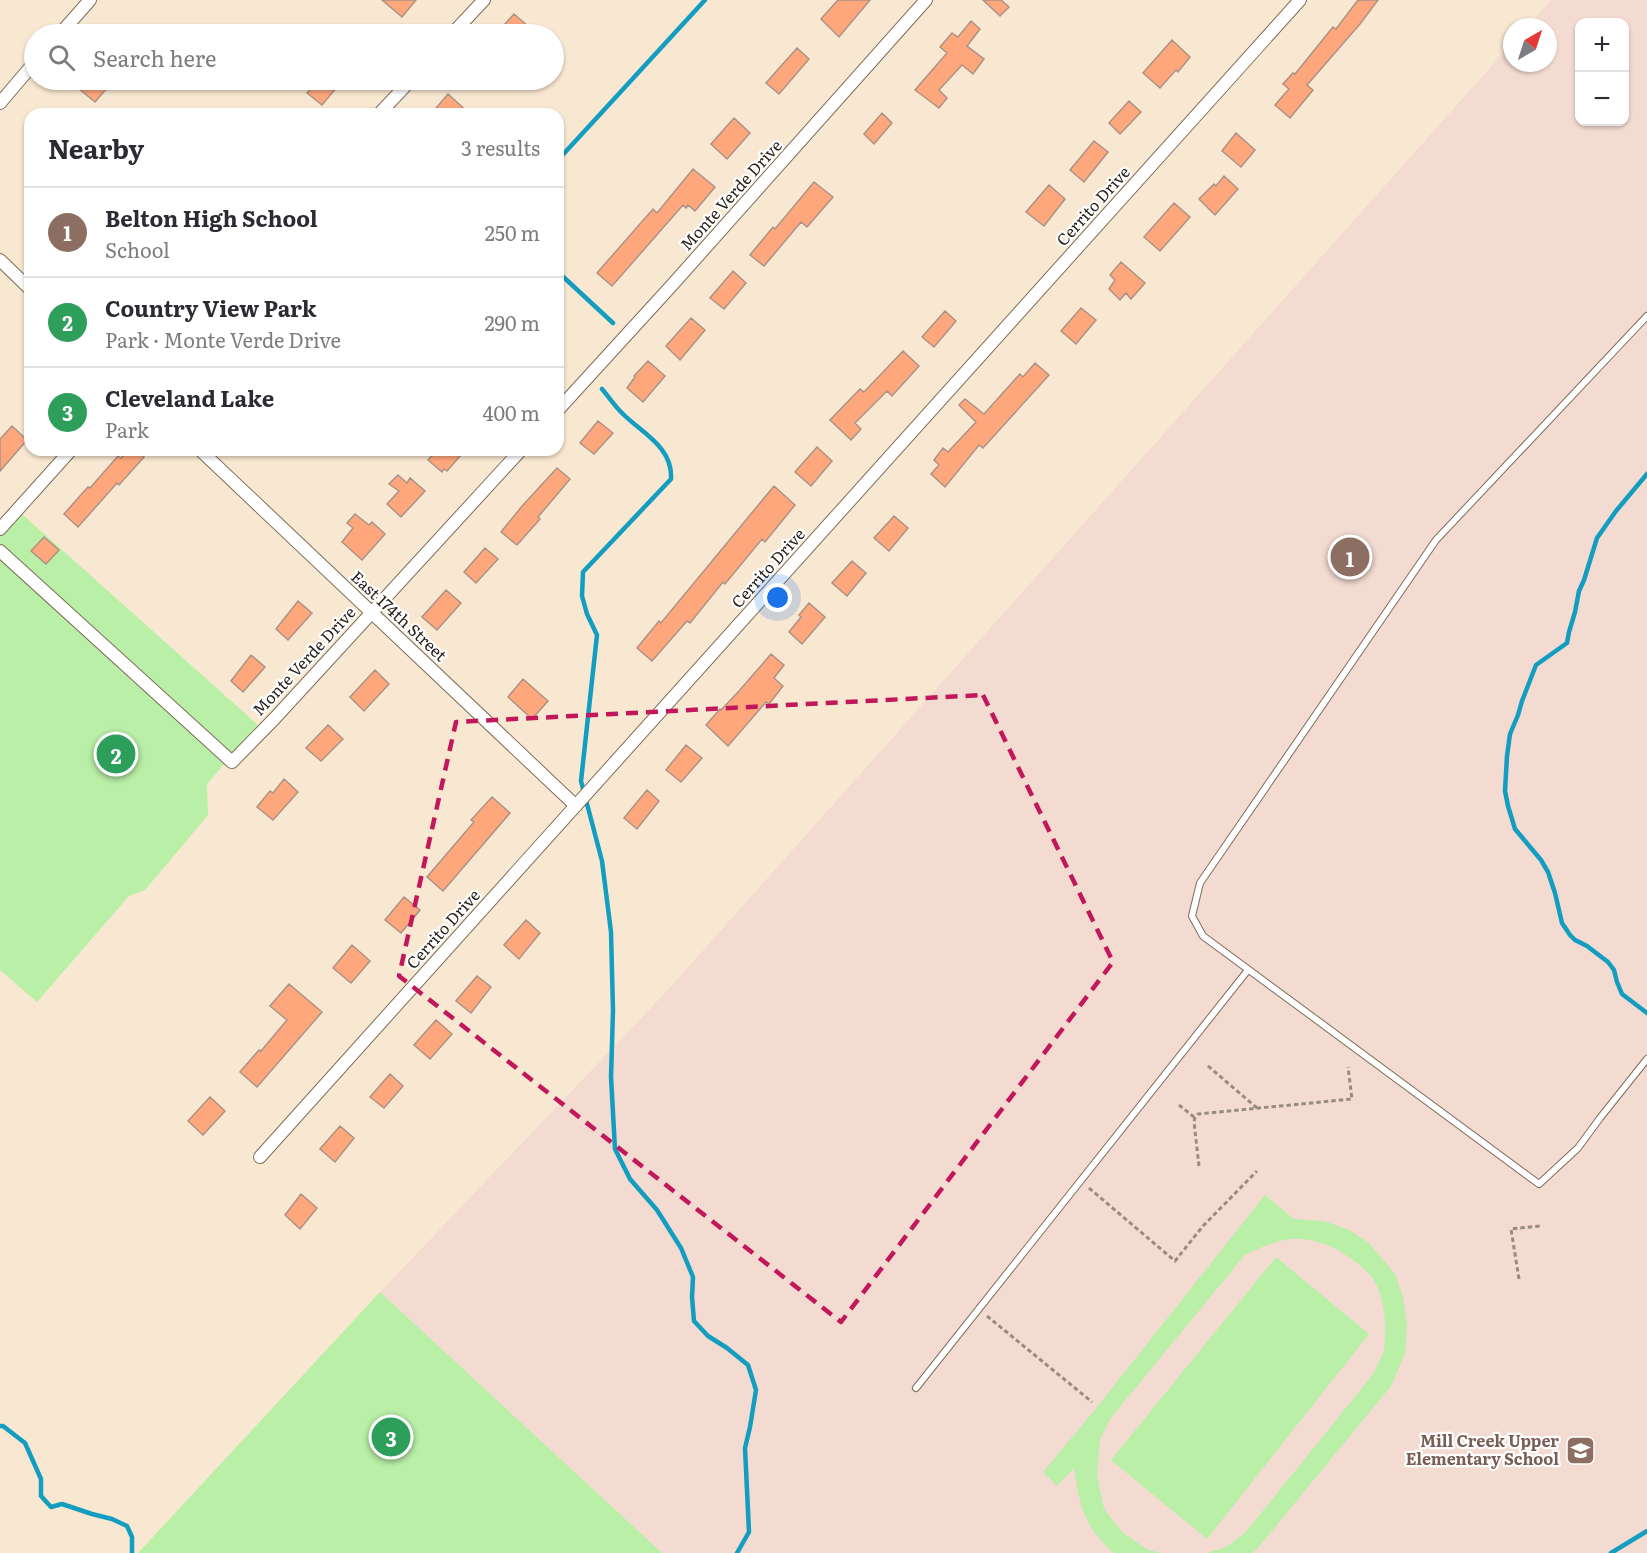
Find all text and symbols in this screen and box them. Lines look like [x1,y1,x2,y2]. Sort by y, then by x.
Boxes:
north arrow [1503,18,1557,72]
map controls [1575,18,1629,126]
button: + [1575,18,1629,72]
search box [24,24,564,90]
icon: search [45,41,78,74]
text: Search here [93,41,216,74]
button: − [1575,72,1629,126]
text: Nearby [48,128,144,167]
text: 3 results [461,132,540,162]
street label: Monte Verde Drive [674,134,787,255]
street label: Cerrito Drive [1050,160,1135,251]
text: Belton High School [105,201,318,234]
text: 1 [63,217,72,247]
text: 250 m [485,217,540,247]
text: School [105,234,170,264]
text: Country View Park [105,291,317,324]
text: 2 [62,307,73,337]
text: 290 m [484,307,540,337]
text: Park · Monte Verde Drive [105,324,341,354]
text: Cleveland Lake [105,381,274,414]
text: 3 [62,397,73,427]
text: 400 m [482,397,540,427]
text: Park [105,414,149,444]
street label: Cerrito Drive [725,522,810,613]
pin: 1 [1330,534,1370,580]
street label: East 174th Street [346,564,453,666]
your location [763,583,792,612]
street label: Monte Verde Drive [246,600,360,720]
pin: 2 [96,732,136,777]
street label: Cerrito Drive [400,883,485,974]
pin: 3 [372,1414,410,1460]
place label: Mill Creek Upper Elementary School [1406,1428,1559,1470]
school or university icon: Mill Creek Upper Elementary School [1564,1434,1596,1466]

